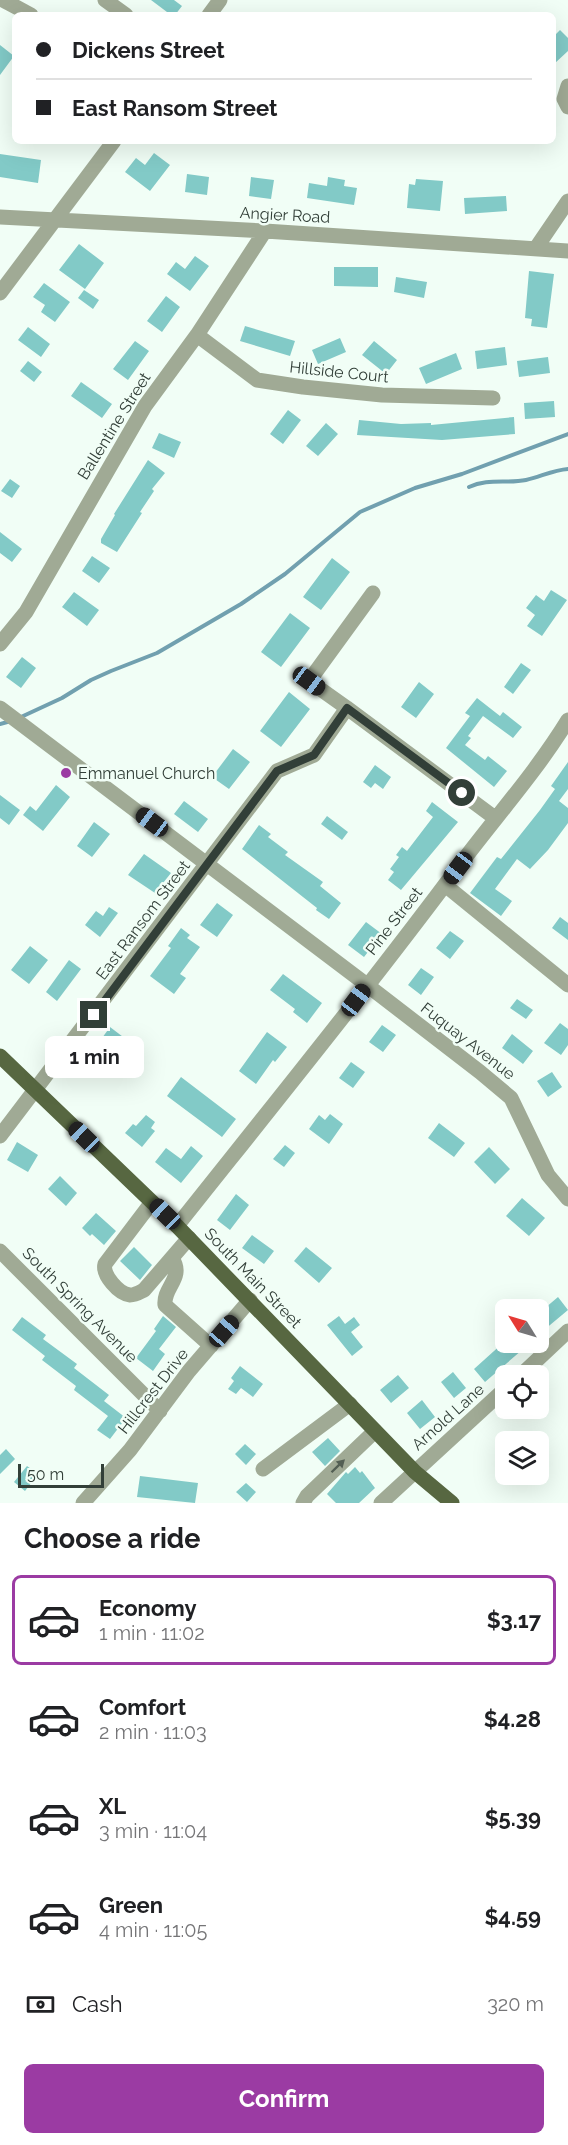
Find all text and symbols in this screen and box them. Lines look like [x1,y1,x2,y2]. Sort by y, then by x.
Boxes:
text: Dickens Street [72,37,225,63]
text: East Ransom Street [72,95,277,121]
street label: Angier Road [239,203,331,227]
street label: Hillside Court [288,357,390,387]
street label: Ballentine Street [73,368,155,483]
car [289,663,329,699]
place label: Emmanuel Church [78,764,215,783]
marker: Emmanuel Church [59,766,73,780]
route start [448,779,475,806]
car [132,804,172,840]
car [440,848,476,888]
street label: East Ransom Street [92,856,194,983]
street label: Pine Street [362,883,427,959]
car [338,980,374,1020]
street label: Fuquay Avenue [417,998,519,1084]
route end [80,1001,107,1028]
callout: 1 min [44,1036,144,1078]
text: 1 min [69,1045,120,1069]
car [65,1118,103,1156]
car [146,1195,184,1233]
street label: South Main Street [201,1224,306,1332]
street label: South Spring Avenue [18,1243,142,1367]
north arrow [495,1299,549,1353]
map controls [495,1299,549,1485]
car [205,1312,243,1350]
street label: Hillcrest Drive [114,1345,192,1437]
button: locate [495,1365,549,1419]
street label: Arnold Lane [408,1380,488,1454]
button: layers [495,1431,549,1485]
one-way arrow [330,1460,345,1473]
scale bar [18,1461,104,1488]
text: 50 m [27,1465,64,1484]
text: Choose a ride [24,1523,200,1554]
icon: car [27,1593,81,1647]
text: Economy [99,1595,197,1621]
text: $3.17 [487,1607,541,1633]
text: 1 min · 11:02 [99,1621,205,1645]
icon: car [27,1692,81,1746]
text: Comfort [99,1694,186,1720]
text: $4.28 [484,1706,541,1732]
text: 2 min · 11:03 [99,1720,207,1744]
icon: car [27,1791,81,1845]
text: XL [99,1793,126,1819]
text: $5.39 [485,1805,541,1831]
text: 3 min · 11:04 [99,1819,207,1843]
icon: car [27,1890,81,1944]
text: Green [99,1892,163,1918]
text: $4.59 [484,1904,541,1930]
text: 4 min · 11:05 [99,1918,207,1942]
icon: cash [24,1988,57,2021]
text: Cash [72,1991,123,2017]
text: 320 m [487,1992,544,2016]
button: Confirm [24,2064,544,2133]

